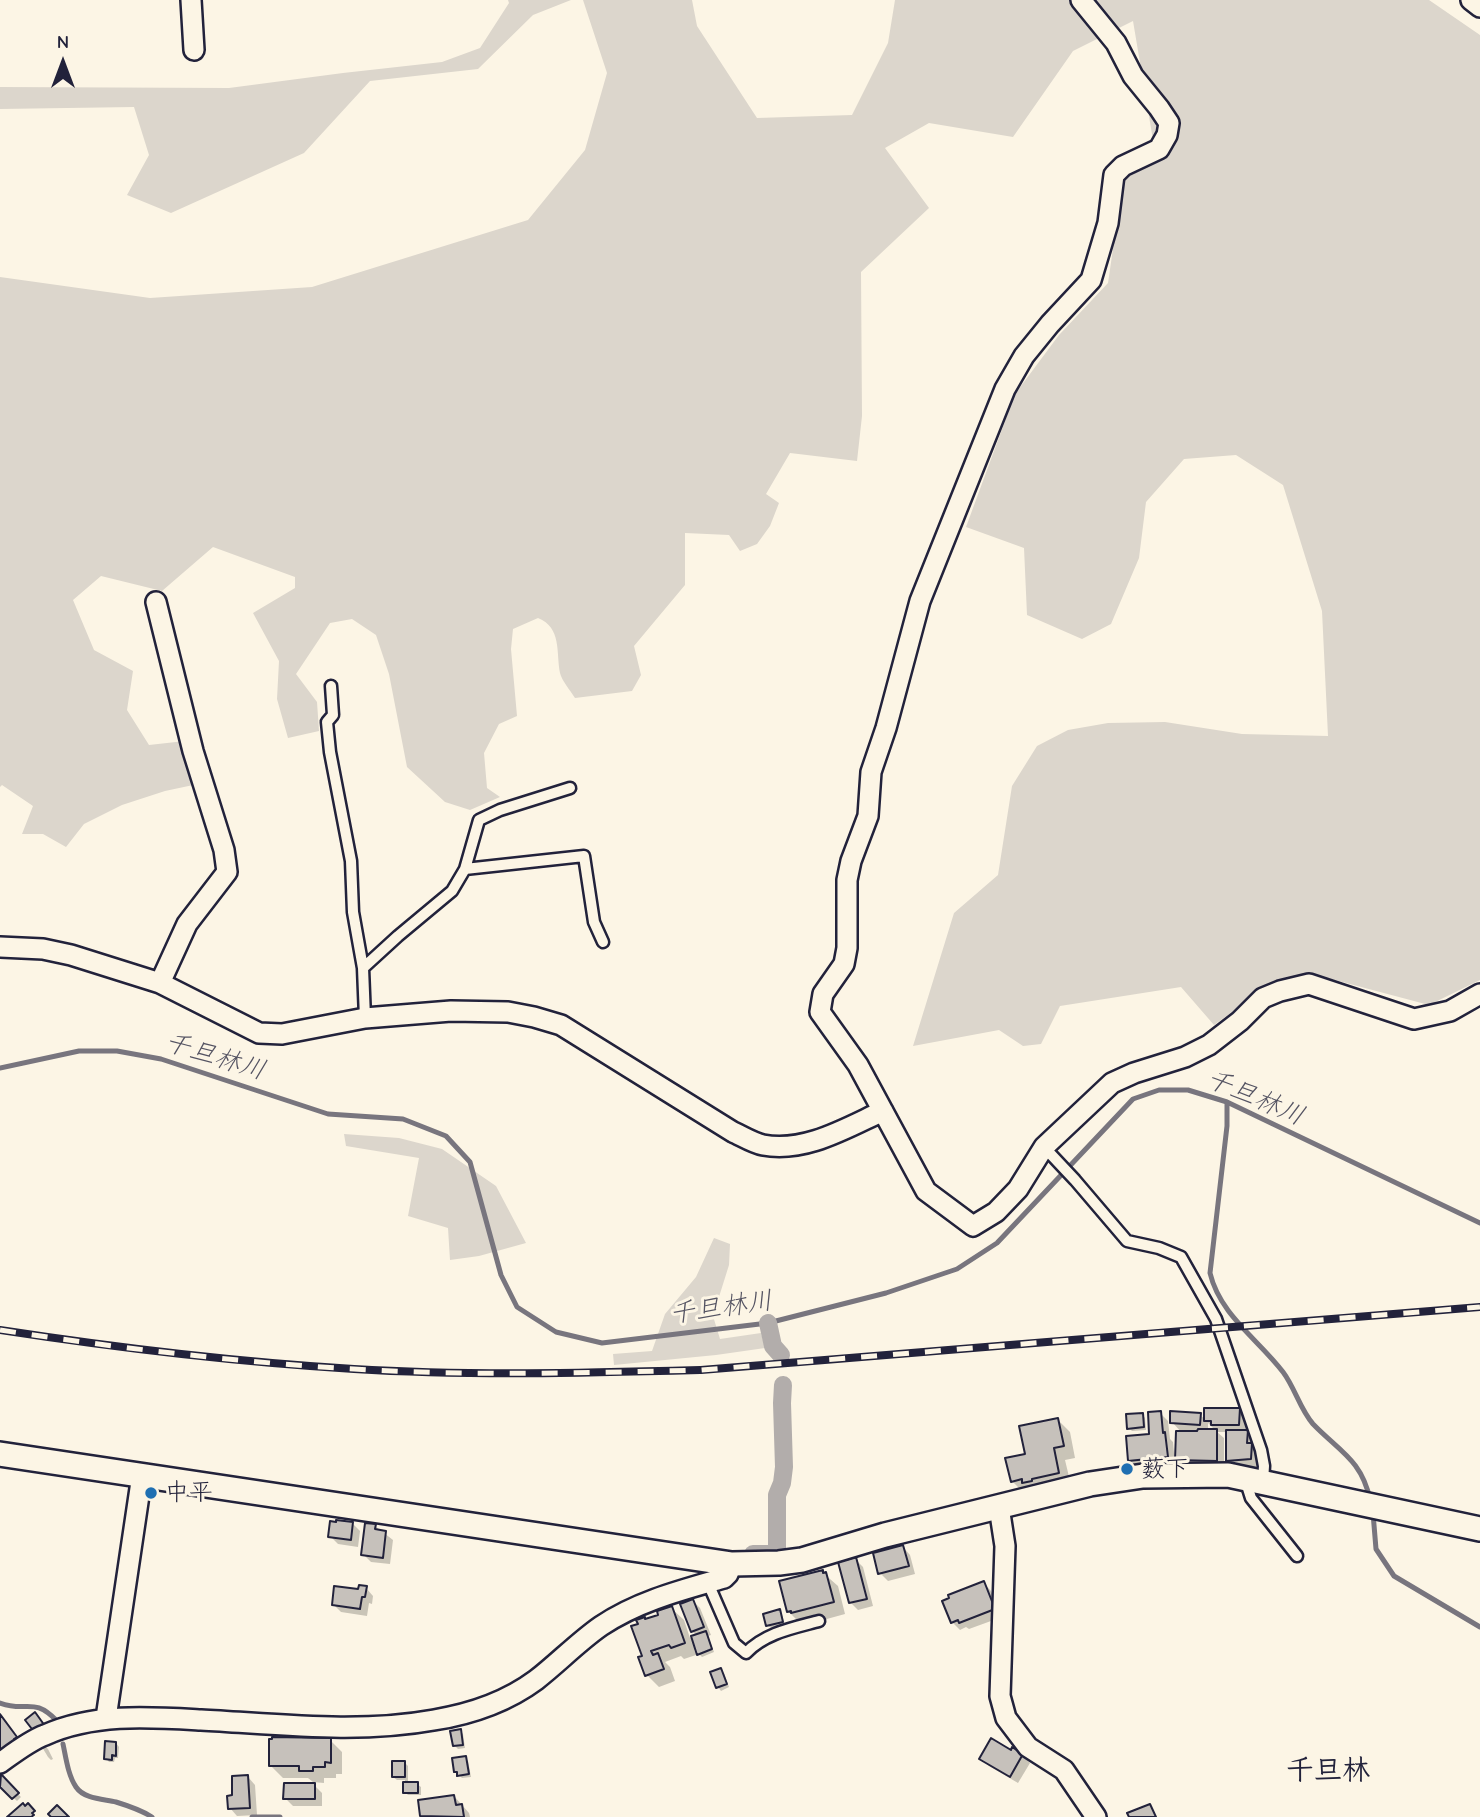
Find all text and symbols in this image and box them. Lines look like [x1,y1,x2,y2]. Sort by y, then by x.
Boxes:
north arrow [28,28,98,98]
text: N [57,31,69,53]
water label: 千旦林川 [161,1027,269,1087]
water label: 千旦林川 [1201,1063,1309,1133]
water label: 千旦林川 [667,1285,775,1331]
place label: 薮下 [1141,1455,1189,1483]
marker: 薮下 [1119,1461,1135,1477]
place label: 中平 [165,1479,213,1507]
marker: 中平 [143,1485,159,1501]
district label: 千旦林 [1286,1754,1370,1788]

